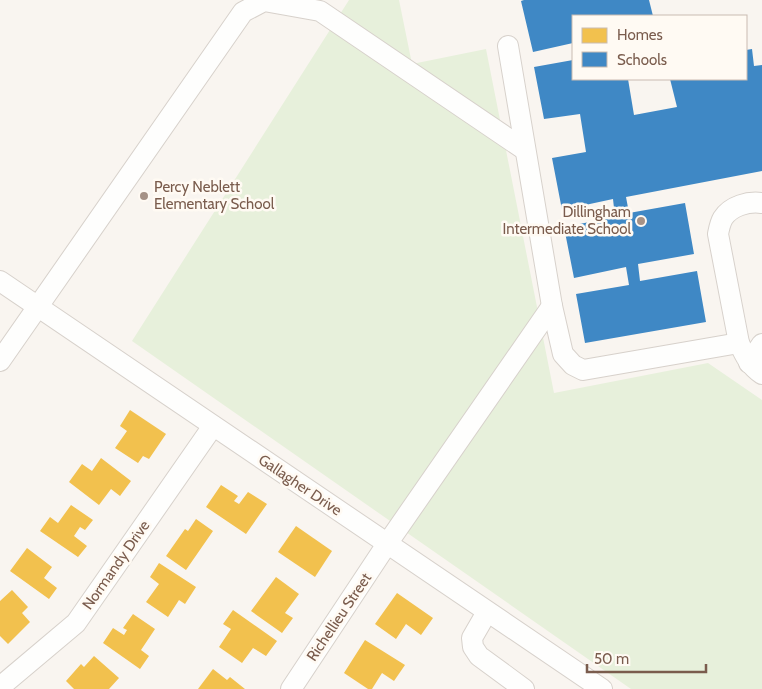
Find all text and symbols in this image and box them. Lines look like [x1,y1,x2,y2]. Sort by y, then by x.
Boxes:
legend [572,15,747,80]
text: Homes [617,26,663,44]
text: Schools [617,51,667,69]
place label: Percy Neblett Elementary School [154,178,275,213]
marker: Percy Neblett Elementary School [138,190,150,202]
place label: Dillingham Intermediate School [502,203,631,238]
marker: Dillingham Intermediate School [635,215,647,227]
street label: Gallagher Drive [255,451,345,520]
street label: Normandy Drive [79,517,154,613]
street label: Richellieu Street [303,569,375,665]
scale bar [587,642,706,674]
text: 50 m [594,650,629,668]

